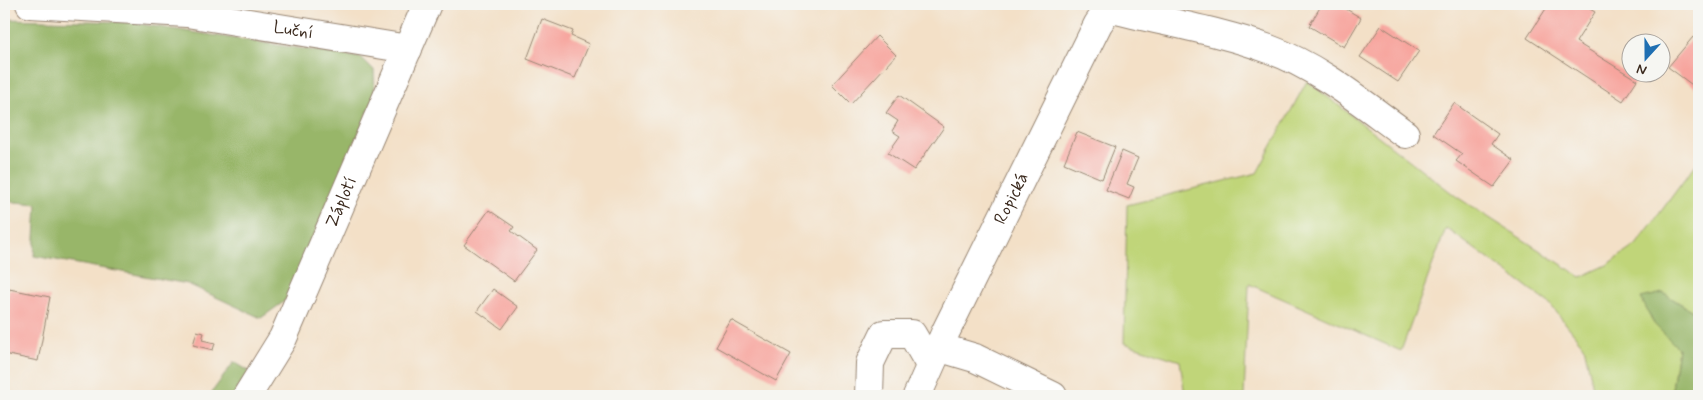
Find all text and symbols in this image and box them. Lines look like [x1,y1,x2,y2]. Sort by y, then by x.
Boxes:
street label: Luční [272,15,315,45]
north arrow [1620,32,1670,82]
text: N [1634,59,1649,79]
street label: Ropická [989,169,1035,229]
street label: Záplotí [320,173,363,232]

